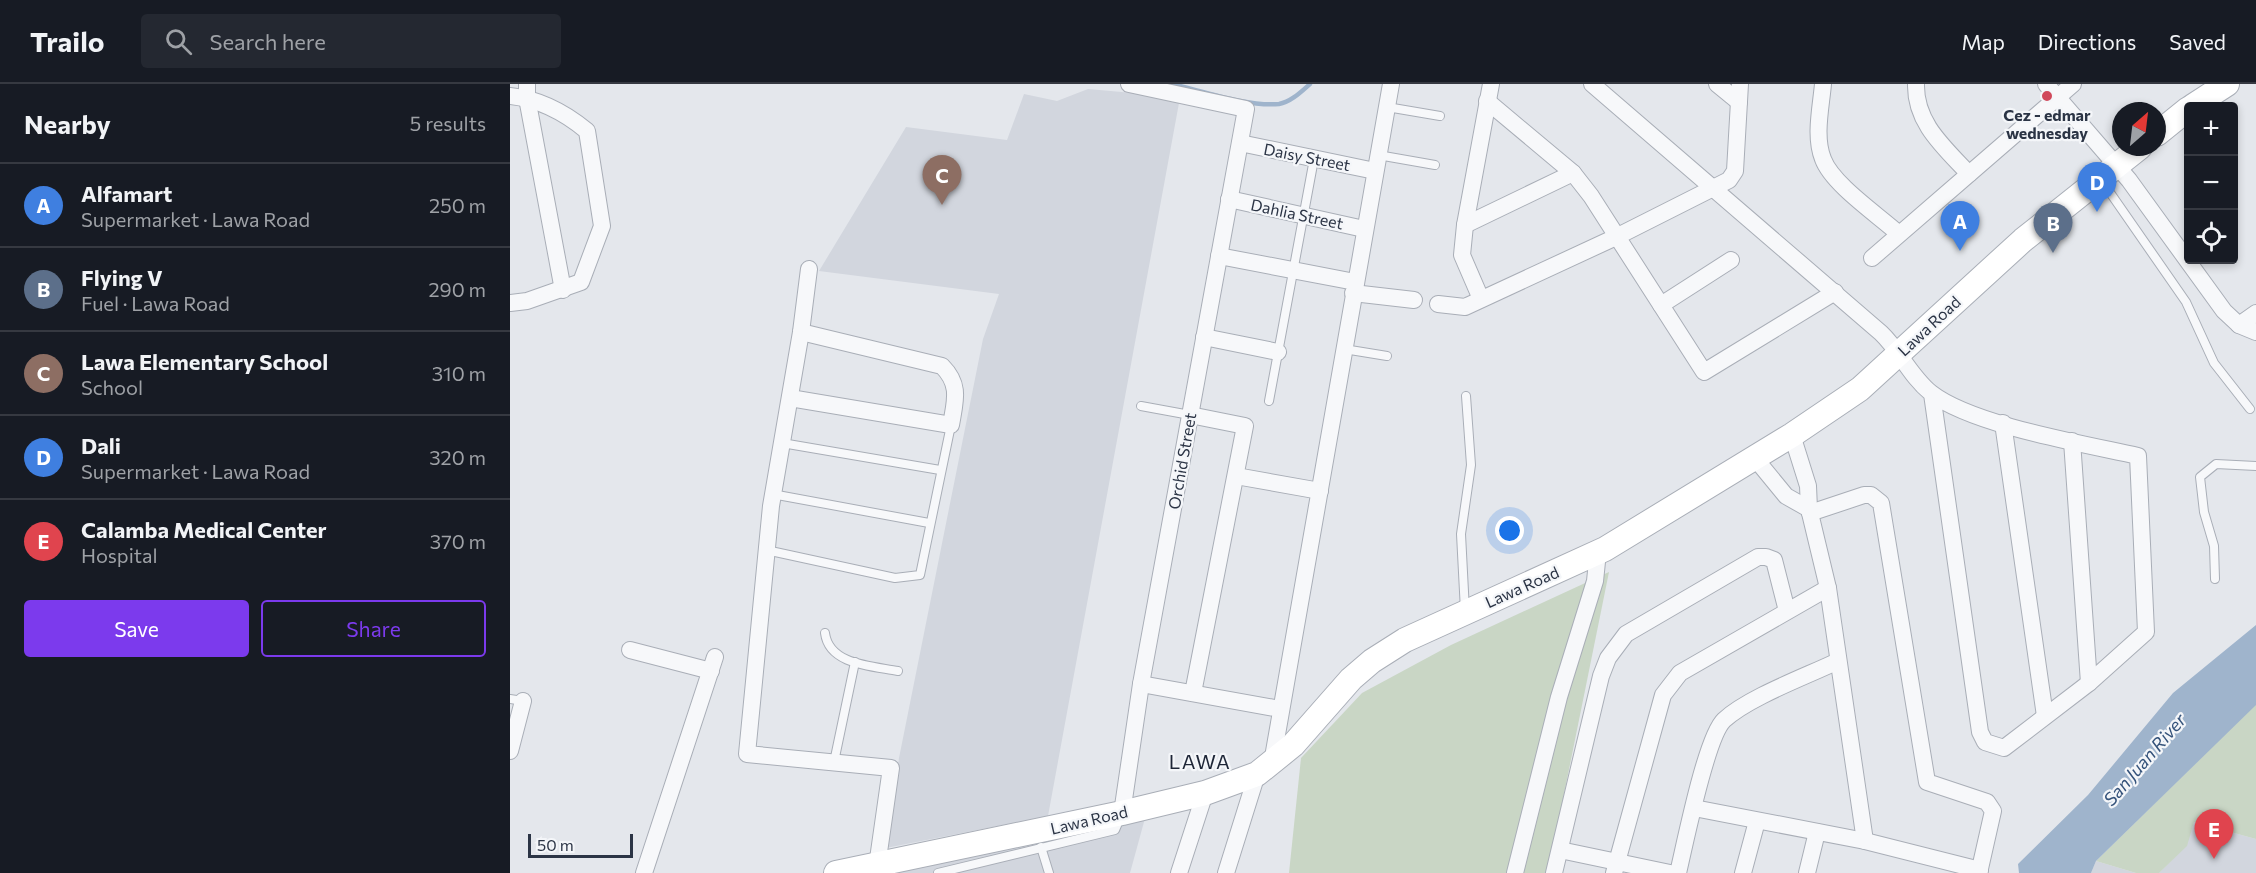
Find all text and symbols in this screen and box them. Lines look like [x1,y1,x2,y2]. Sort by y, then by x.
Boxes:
search box [141,14,561,68]
text: Trailo [30,24,105,58]
icon: search [162,25,195,58]
text: Search here [210,28,326,55]
text: Map [1962,29,2005,54]
text: Directions [2038,29,2136,54]
text: Saved [2169,29,2226,54]
marker: Cez - edmar wednesday [2040,89,2054,103]
north arrow [2112,102,2166,156]
map controls [2184,102,2238,264]
button: + [2184,102,2238,156]
place label: Cez - edmar wednesday [2003,105,2091,142]
text: Nearby [24,108,111,139]
text: 5 results [410,111,486,135]
street label: Daisy Street [1262,139,1353,174]
pin: C [922,156,962,205]
button: − [2184,156,2238,210]
pin: D [2078,162,2116,212]
text: Alfamart [81,180,172,207]
text: A [36,193,51,217]
text: 250 m [429,193,486,217]
street label: Dahlia Street [1249,194,1346,233]
pin: A [1940,202,1980,251]
pin: B [2034,204,2072,253]
text: Supermarket · Lawa Road [81,207,310,231]
button: locate [2184,210,2238,264]
text: Flying V [81,264,163,291]
text: B [37,277,50,301]
text: 290 m [428,277,486,301]
text: Fuel · Lawa Road [81,291,230,315]
street label: Lawa Road [1893,292,1964,359]
text: Lawa Elementary School [81,348,328,375]
text: C [37,361,50,385]
text: 310 m [432,361,486,385]
text: School [81,375,143,399]
street label: Orchid Street [1164,411,1199,511]
text: Dali [81,432,121,459]
text: D [36,445,51,469]
text: 320 m [429,445,486,469]
text: Supermarket · Lawa Road [81,459,310,483]
text: Calamba Medical Center [81,516,327,543]
your location [1495,516,1524,545]
text: E [38,529,49,553]
text: 370 m [430,529,486,553]
text: Hospital [81,543,158,567]
street label: Lawa Road [1482,562,1562,611]
button: Save [24,600,249,657]
button: Share [261,600,486,657]
water label: San Juan River [2098,708,2191,810]
district label: LAWA [1169,749,1231,773]
street label: Lawa Road [1048,801,1129,838]
pin: E [2194,810,2234,859]
scale bar [528,831,633,858]
text: 50 m [537,835,574,854]

